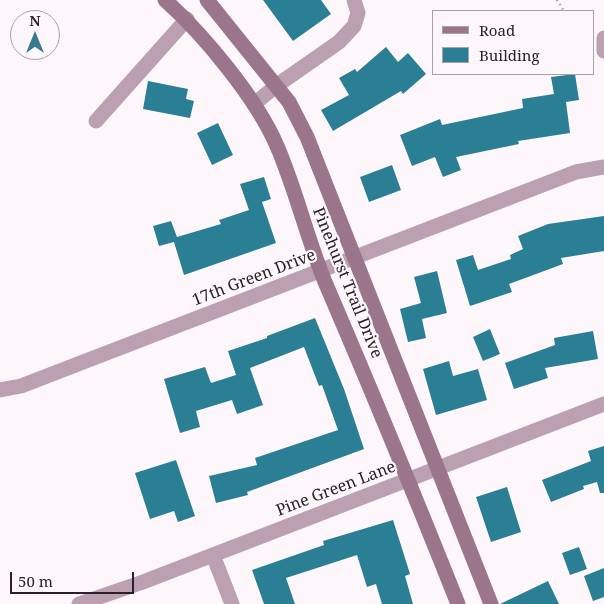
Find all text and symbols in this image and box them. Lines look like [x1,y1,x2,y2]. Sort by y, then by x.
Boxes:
north arrow [10,10,60,60]
legend [432,10,594,75]
text: N [29,11,41,30]
text: Road [479,20,515,40]
text: Building [479,45,540,65]
street label: Pinehurst Trail Drive [308,205,386,361]
street label: 17th Green Drive [190,246,318,310]
street label: Pine Green Lane [274,457,398,521]
scale bar [12,562,136,594]
text: 50 m [18,571,53,591]

